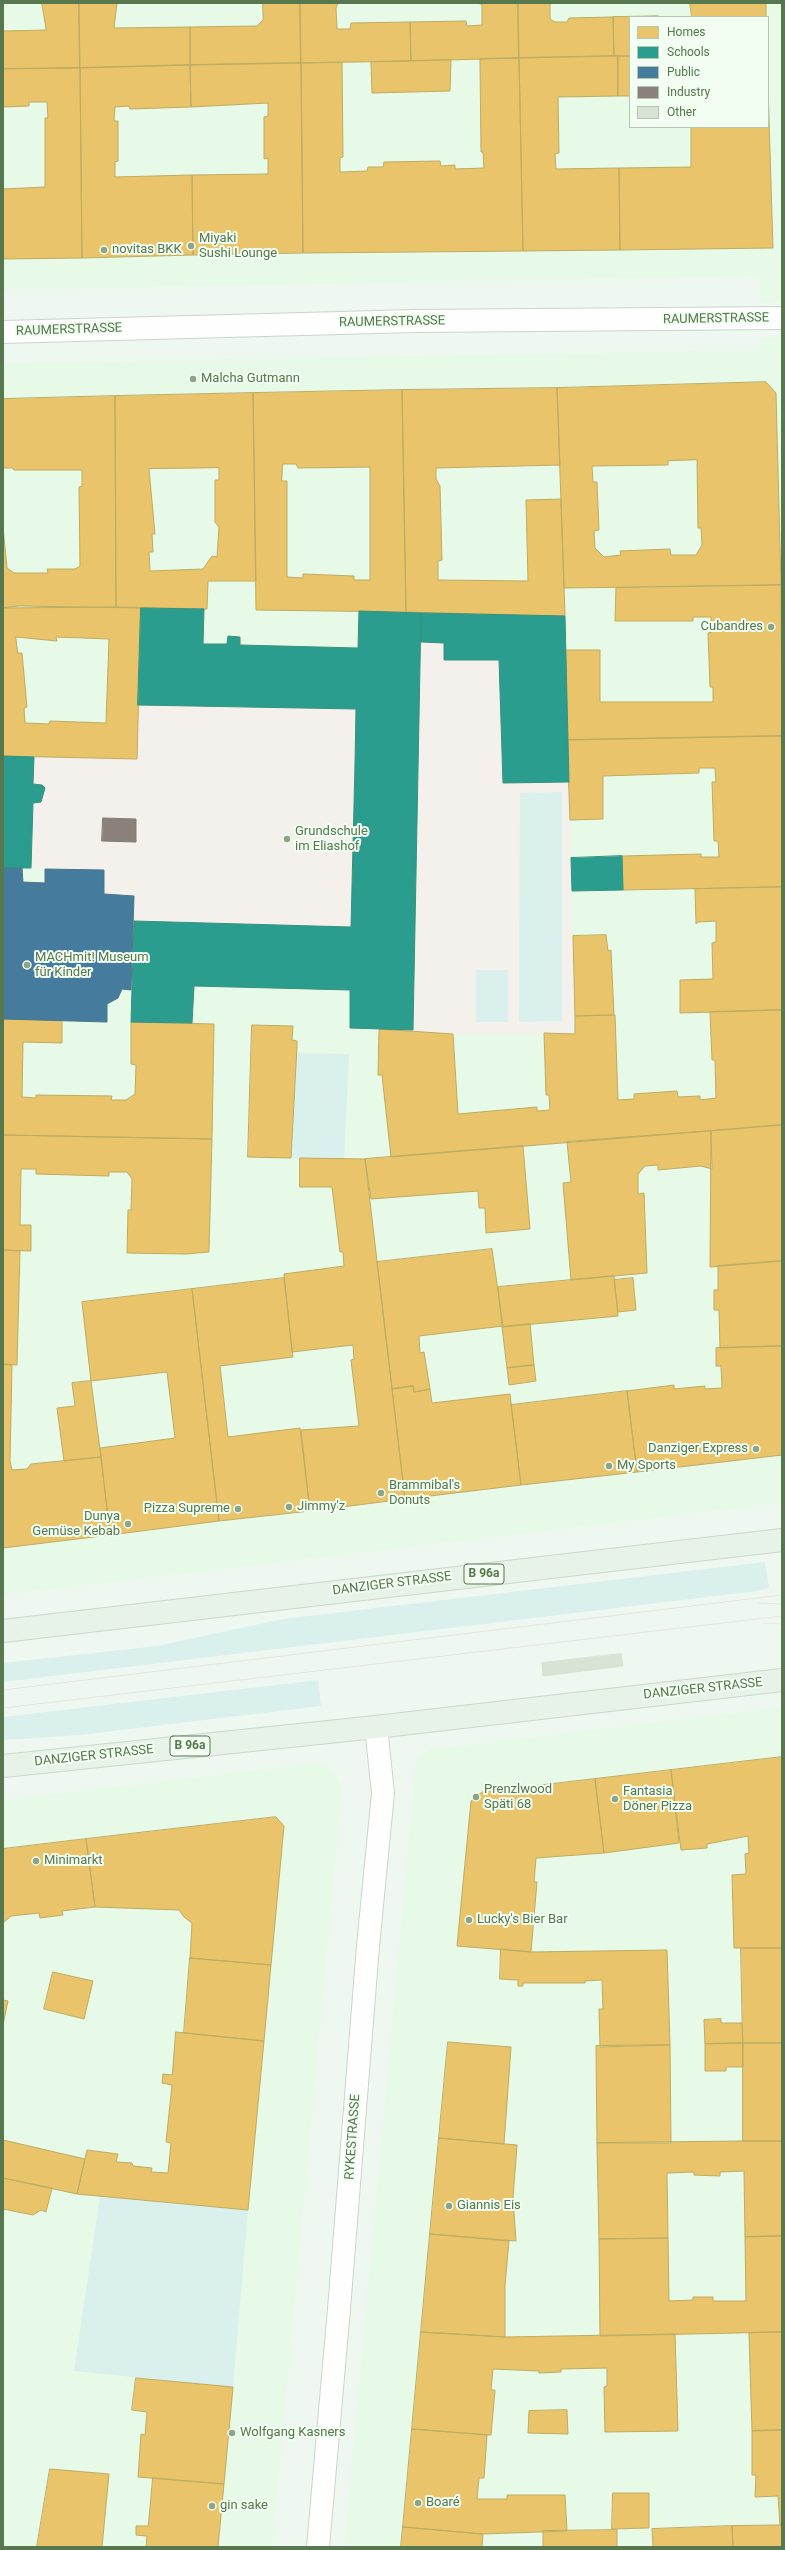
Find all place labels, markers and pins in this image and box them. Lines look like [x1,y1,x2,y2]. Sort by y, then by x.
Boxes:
place label: Miyaki Sushi Lounge [199,231,277,262]
marker: Miyaki Sushi Lounge [186,241,196,251]
place label: novitas BKK [112,242,182,258]
marker: novitas BKK [99,245,109,255]
place label: Malcha Gutmann [201,371,300,387]
marker: Malcha Gutmann [188,374,198,384]
place label: Cubandres [701,619,763,635]
marker: Cubandres [766,622,776,632]
place label: Grundschule im Eliashof [295,824,368,855]
marker: Grundschule im Eliashof [282,834,292,844]
place label: MACHmit! Museum für Kinder [35,950,149,981]
marker: MACHmit! Museum für Kinder [22,960,32,970]
place label: Danziger Express [648,1441,748,1457]
marker: Danziger Express [751,1444,761,1454]
place label: My Sports [617,1458,676,1474]
marker: My Sports [604,1461,614,1471]
place label: Brammibal's Donuts [389,1478,460,1509]
marker: Brammibal's Donuts [376,1488,386,1498]
place label: Jimmy'z [297,1499,345,1515]
place label: Pizza Supreme [144,1501,230,1517]
marker: Jimmy'z [284,1502,294,1512]
marker: Pizza Supreme [233,1504,243,1514]
place label: Dunya Gemüse Kebab [32,1509,120,1540]
marker: Dunya Gemüse Kebab [123,1519,133,1529]
place label: Prenzlwood Späti 68 [484,1782,552,1813]
place label: Fantasia Döner Pizza [623,1784,692,1815]
marker: Prenzlwood Späti 68 [471,1792,481,1802]
marker: Fantasia Döner Pizza [610,1794,620,1804]
place label: Minimarkt [44,1853,103,1869]
marker: Minimarkt [31,1856,41,1866]
place label: Lucky's Bier Bar [477,1912,568,1928]
marker: Lucky's Bier Bar [464,1915,474,1925]
place label: Giannis Eis [457,2198,521,2214]
marker: Giannis Eis [444,2201,454,2211]
place label: Wolfgang Kasners [240,2425,345,2441]
marker: Wolfgang Kasners [227,2428,237,2438]
place label: Boaré [426,2495,460,2511]
place label: gin sake [220,2498,268,2514]
marker: Boaré [413,2498,423,2508]
marker: gin sake [207,2501,217,2511]

